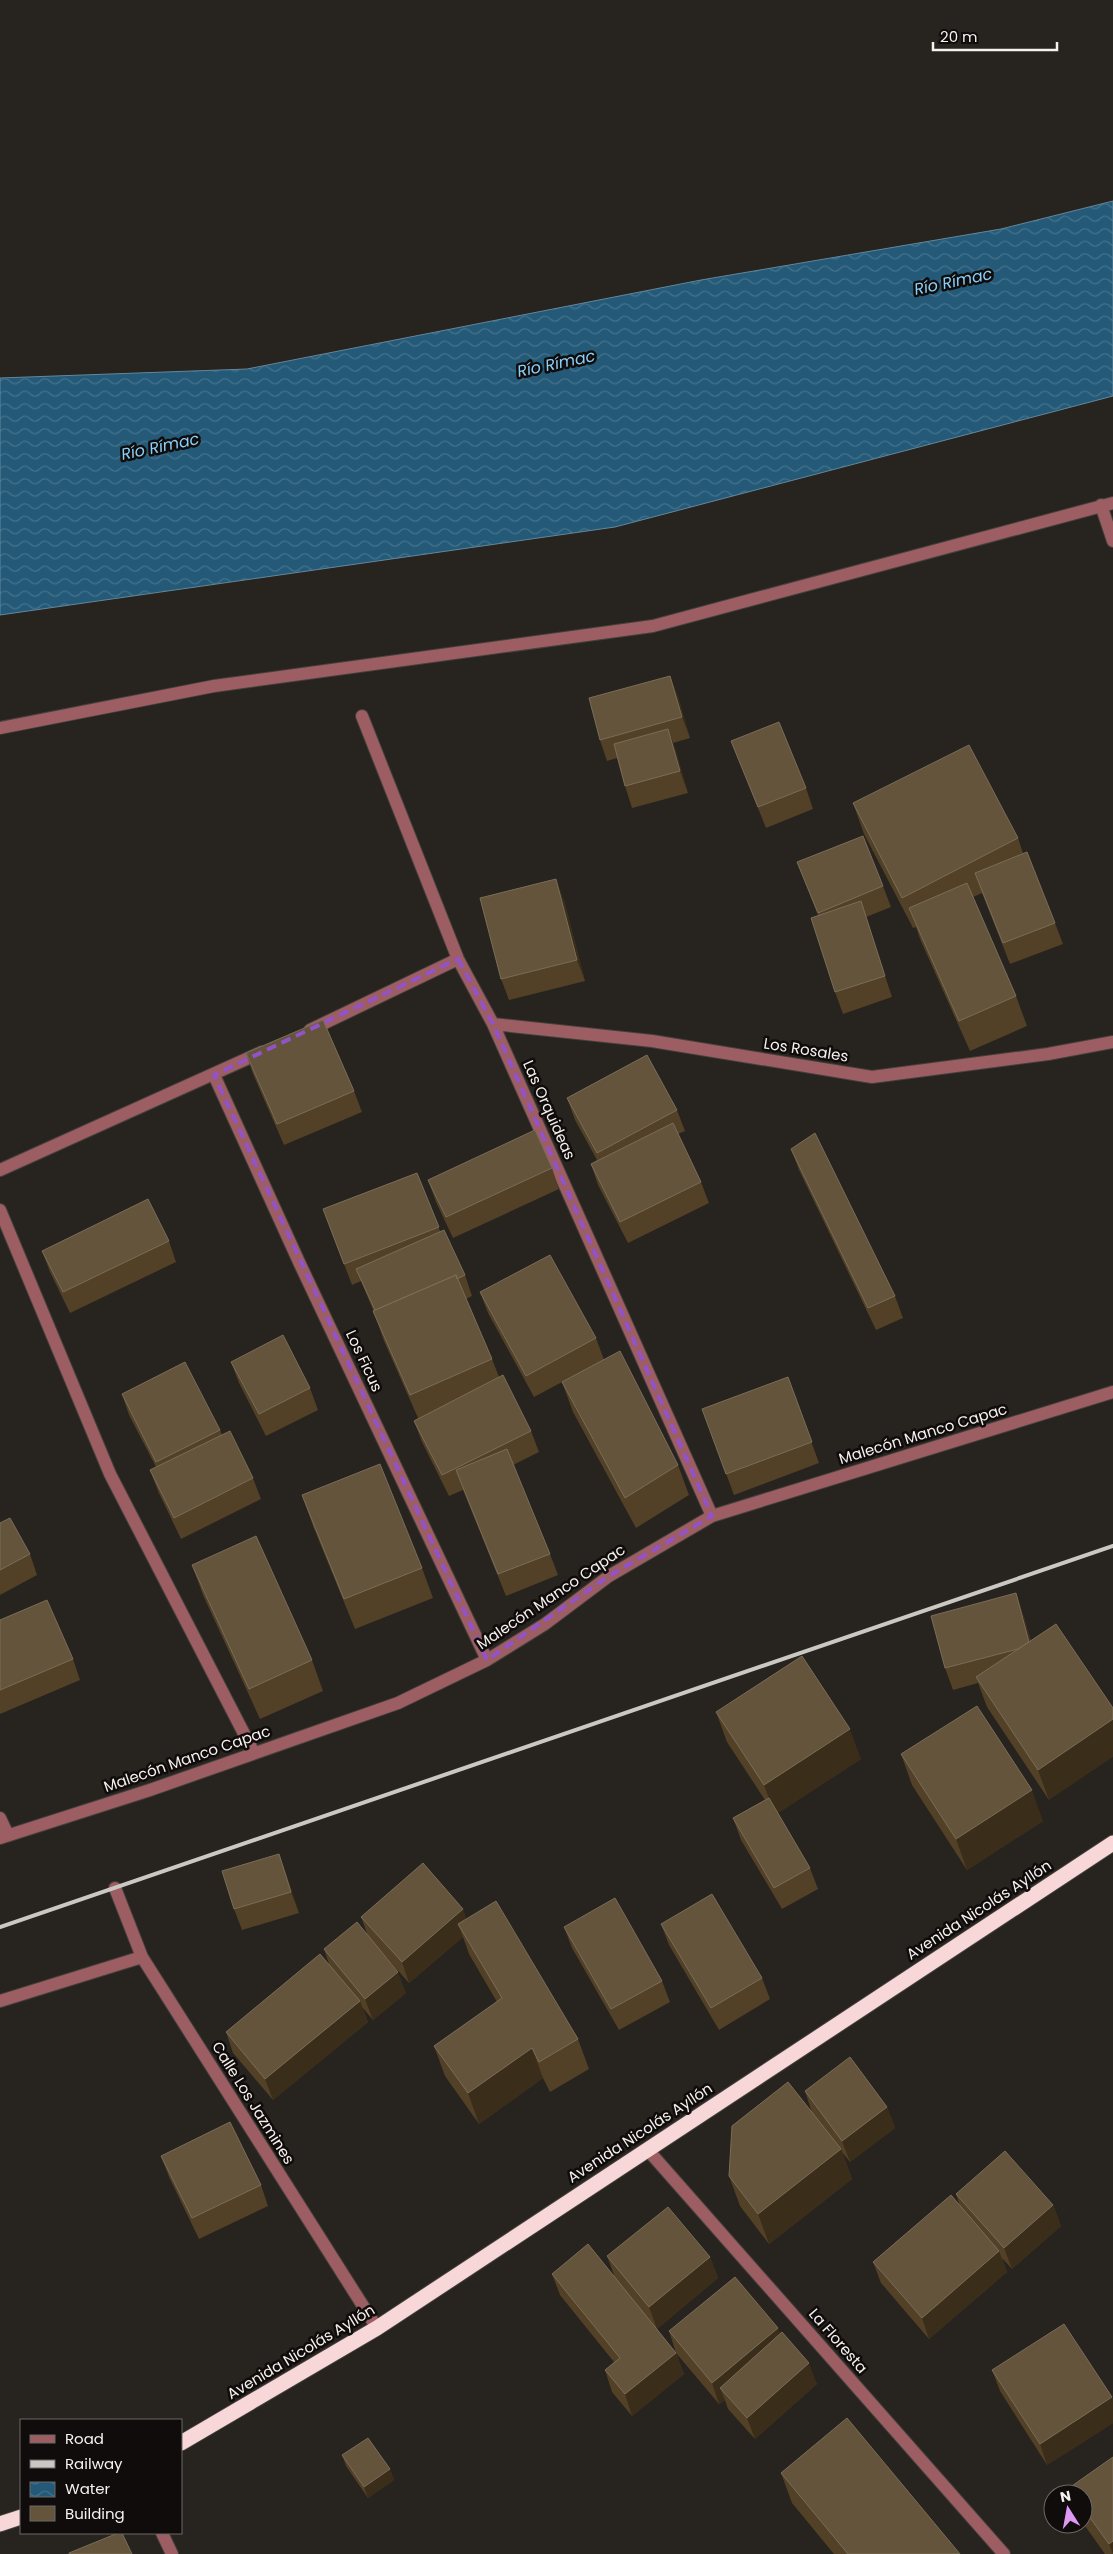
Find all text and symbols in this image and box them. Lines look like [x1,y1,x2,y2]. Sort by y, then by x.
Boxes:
scale bar [933,20,1057,52]
text: 20 m [940,26,978,47]
water label: Río Rímac [912,262,995,301]
water label: Río Rímac [515,344,598,383]
water label: Río Rímac [119,427,202,466]
street label: Los Rosales [762,1032,850,1067]
street label: Las Orquideas [518,1057,581,1163]
street label: Los Ficus [341,1327,388,1395]
street label: Malecón Manco Capac [836,1398,1010,1469]
street label: Malecón Manco Capac [472,1539,629,1654]
street label: Malecón Manco Capac [101,1720,273,1797]
street label: Avenida Nicolás Ayllón [902,1855,1055,1964]
street label: Calle Los Jazmines [207,2037,300,2168]
street label: Avenida Nicolás Ayllón [563,2078,716,2187]
street label: Avenida Nicolás Ayllón [223,2299,379,2404]
street label: La Floresta [804,2304,872,2378]
legend [20,2419,182,2534]
text: Road [65,2428,104,2449]
text: Railway [65,2453,123,2474]
text: Water [65,2478,111,2499]
north arrow [1043,2484,1093,2534]
text: N [1058,2485,1073,2507]
text: Building [65,2503,125,2524]

